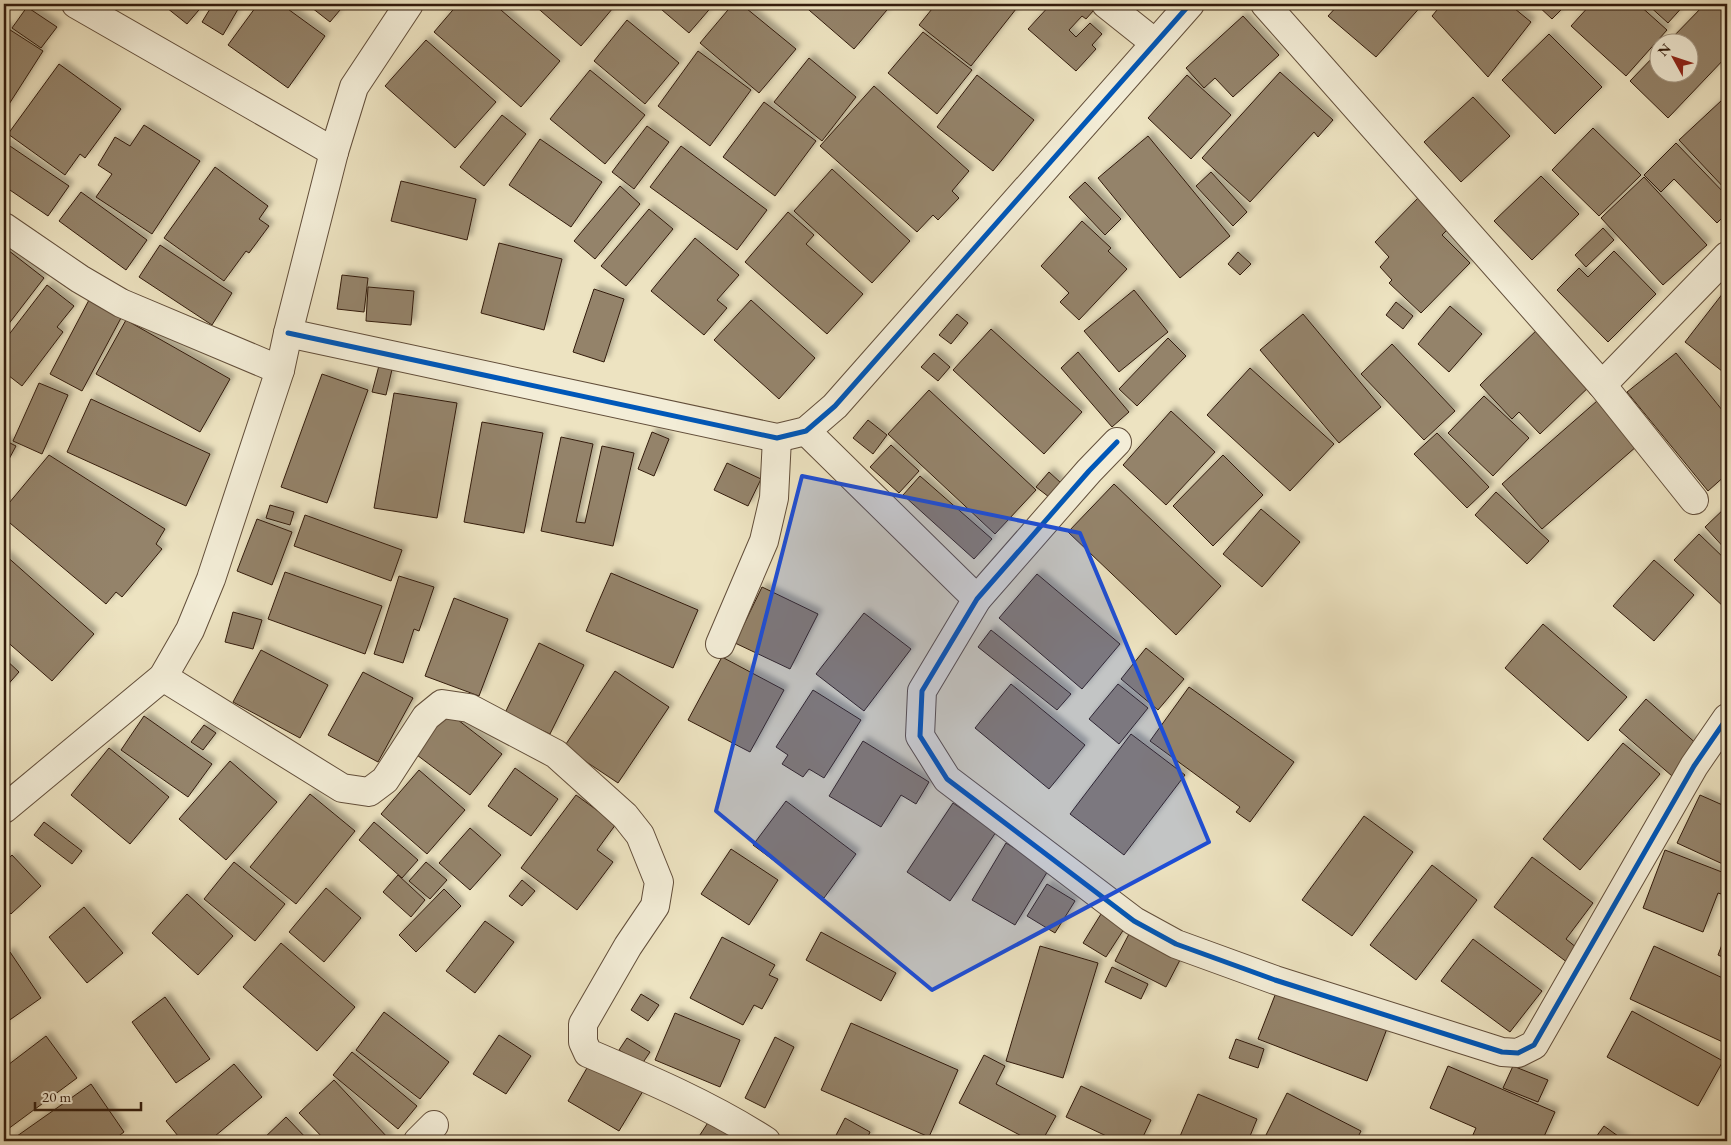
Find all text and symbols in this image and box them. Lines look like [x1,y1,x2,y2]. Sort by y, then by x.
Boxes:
north arrow [1648,32,1698,82]
text: N [1654,39,1675,60]
scale bar [35,1080,141,1112]
text: 20 m [42,1087,71,1106]

